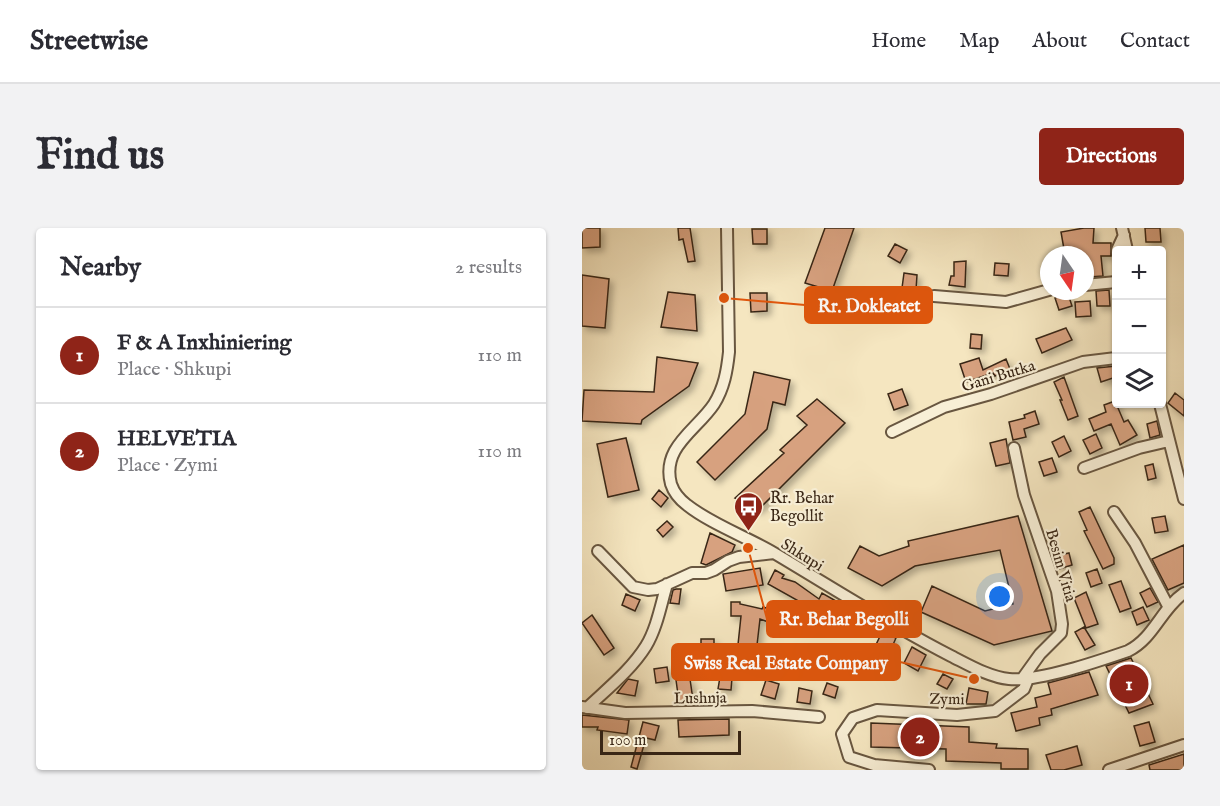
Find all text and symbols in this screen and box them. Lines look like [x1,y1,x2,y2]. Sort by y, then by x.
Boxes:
text: Streetwise [30,24,148,59]
text: Home [871,28,926,55]
text: Map [959,28,999,55]
text: About [1032,28,1087,55]
text: Contact [1120,28,1190,55]
button: Directions [1039,128,1184,185]
text: Find us [36,130,164,183]
north arrow [1040,246,1094,300]
map controls [1112,246,1166,408]
button: + [1112,246,1166,300]
text: Nearby [60,251,141,284]
text: 2 results [455,255,522,280]
callout: Rr. Dokleatet [805,287,932,323]
text: Rr. Dokleatet [817,296,921,319]
button: − [1112,300,1166,354]
text: F & A Inxhiniering [117,329,292,357]
text: 1 [76,343,83,368]
text: 110 m [478,343,522,368]
button: layers [1112,354,1166,408]
street label: Gani Butka [959,356,1038,398]
text: Place · Shkupi [117,357,232,382]
text: HELVETIA [117,425,236,453]
text: 2 [75,439,84,464]
text: 110 m [478,439,522,464]
text: Place · Zymi [117,453,218,478]
place label: Rr. Behar Begollit [770,489,834,527]
bus stop icon: Rr. Behar Begollit [733,490,765,532]
street label: Besim Vitia [1040,527,1080,604]
street label: Shkupi [777,535,827,576]
your location [985,582,1014,611]
callout: Rr. Behar Begolli [767,601,921,637]
text: Rr. Behar Begolli [779,609,909,632]
callout: Swiss Real Estate Company [672,644,900,680]
text: Swiss Real Estate Company [684,653,889,676]
pin: 1 [1110,662,1148,706]
street label: Lushnja [673,689,727,709]
street label: Zymi [929,690,965,710]
pin: 2 [900,714,940,760]
scale bar [600,728,741,756]
text: 100 m [609,731,646,751]

